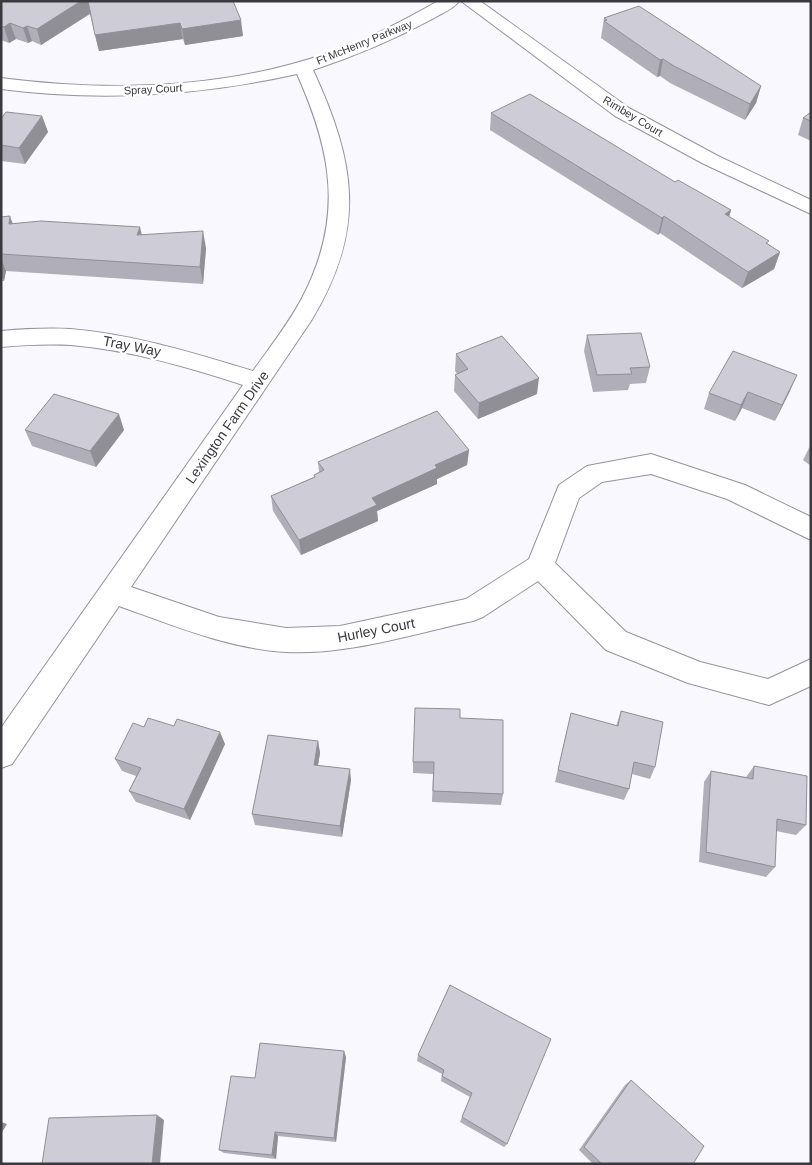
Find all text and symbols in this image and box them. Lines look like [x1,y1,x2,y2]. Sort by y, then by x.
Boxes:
street label: Ft McHenry Parkway [314,17,414,67]
street label: Spray Court [123,81,183,97]
street label: Rimbey Court [601,94,665,138]
street label: Tray Way [102,333,162,359]
street label: Lexington Farm Drive [182,367,272,486]
street label: Hurley Court [336,615,416,645]

